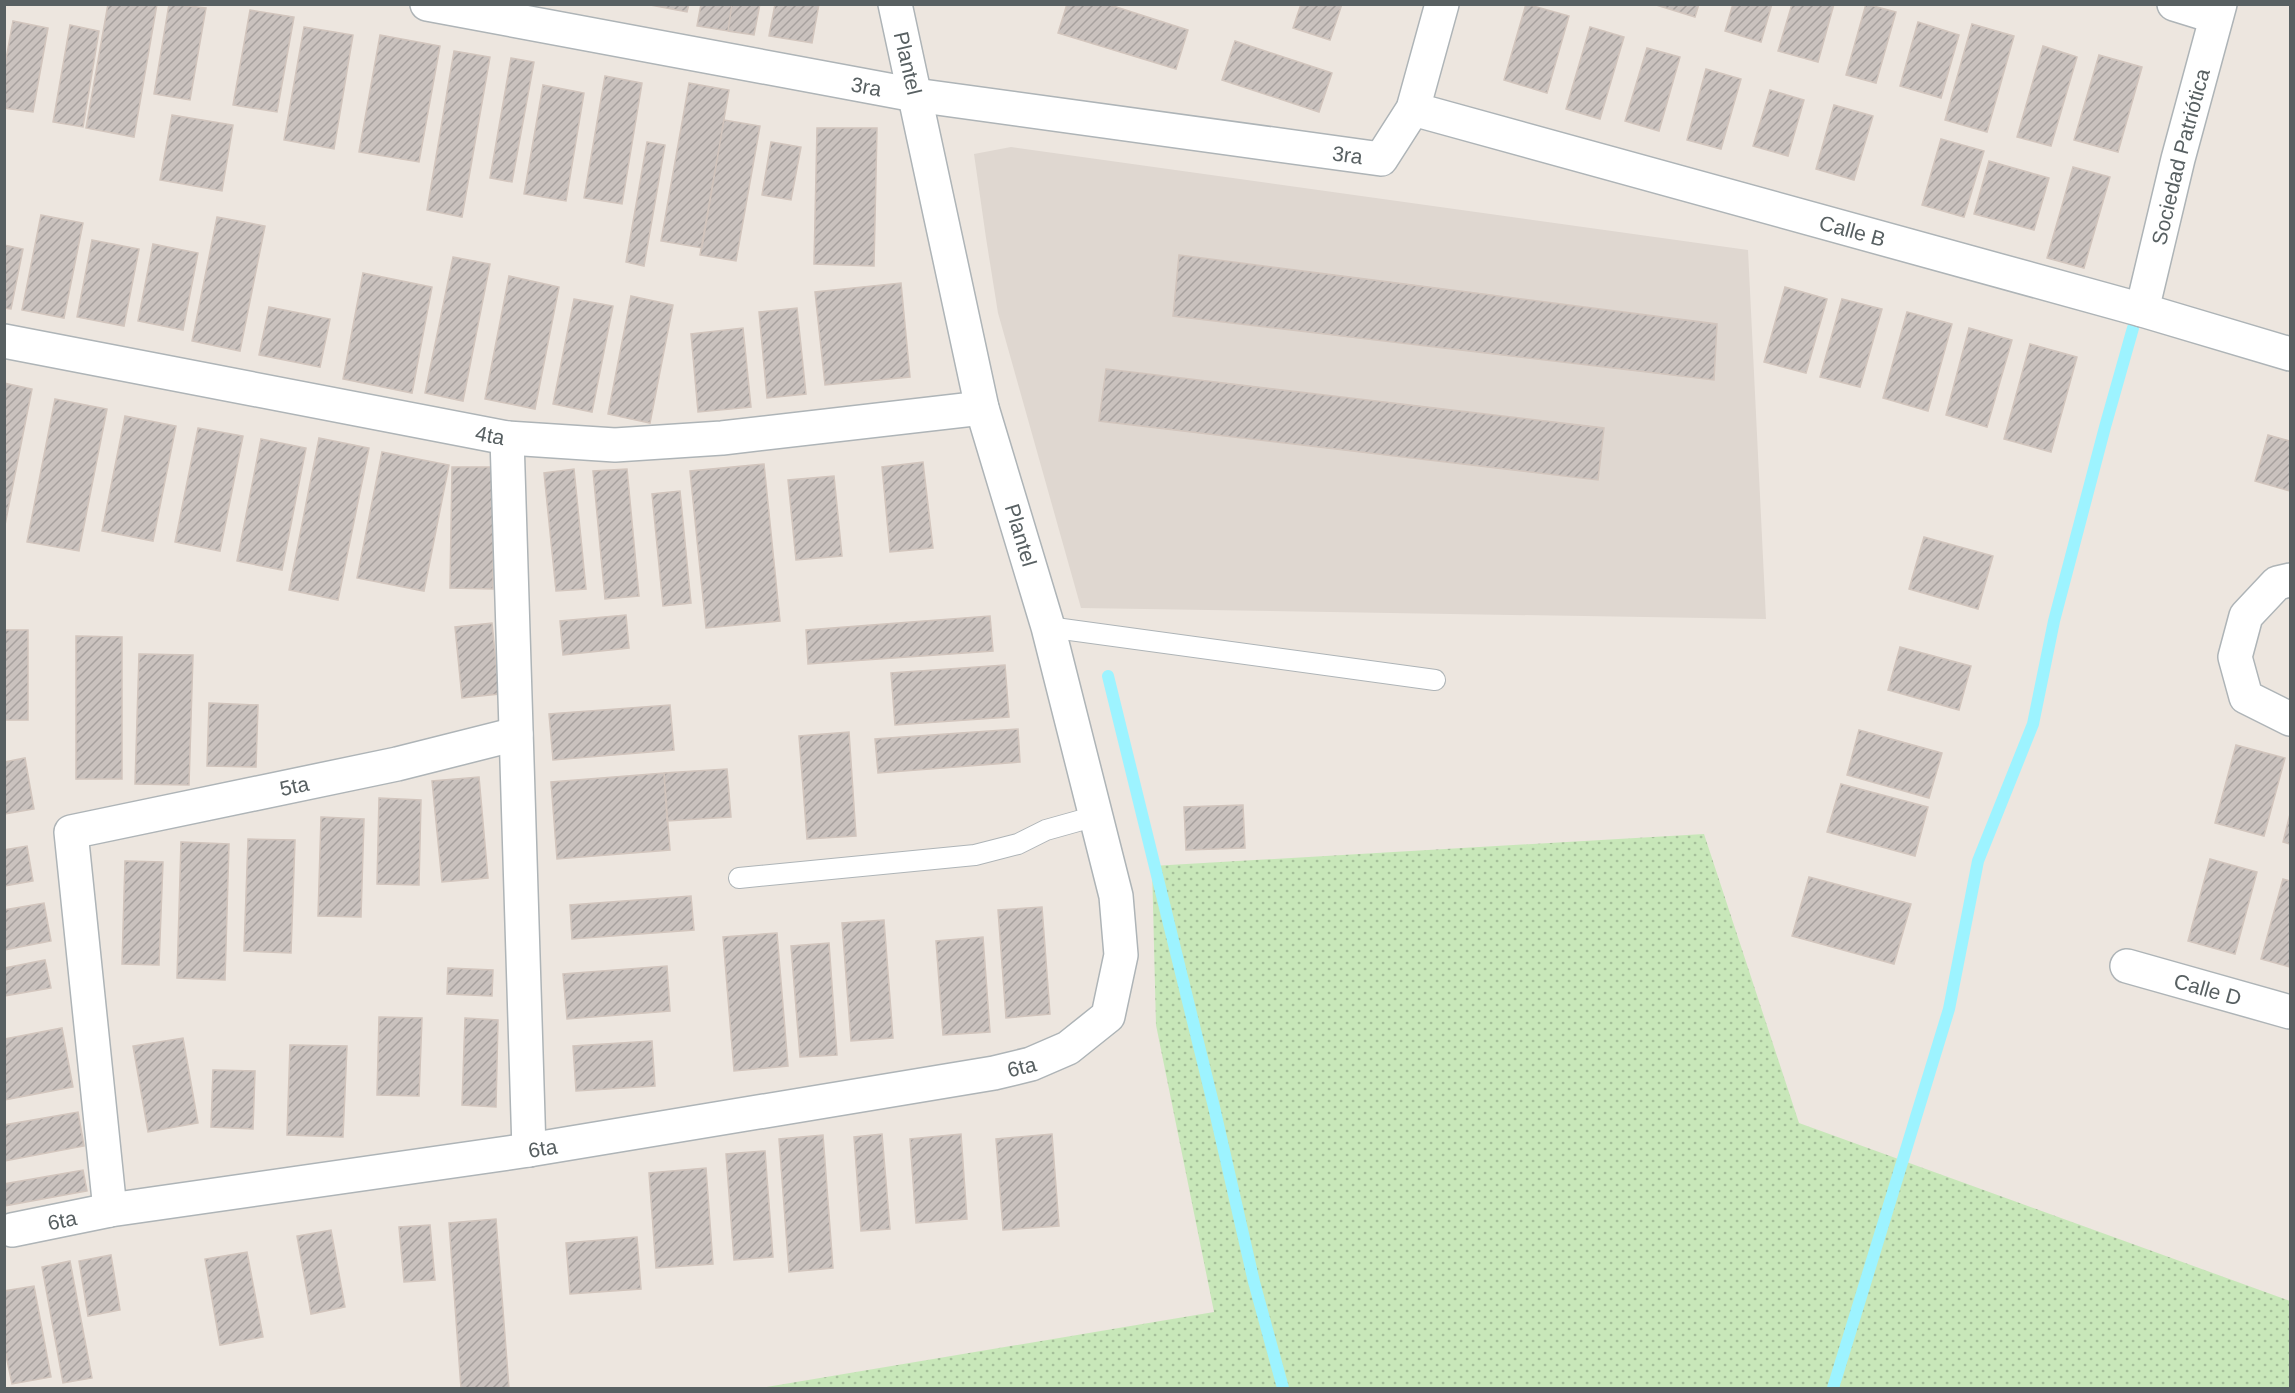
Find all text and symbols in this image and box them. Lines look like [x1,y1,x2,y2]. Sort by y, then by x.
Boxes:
street label: Plantel [890,29,926,97]
street label: Sociedad Patriótica [2146,66,2214,247]
street label: 3ra [849,72,884,100]
street label: 3ra [1331,141,1364,168]
street label: Calle B [1817,210,1888,250]
street label: 4ta [474,421,507,449]
street label: Plantel [1001,501,1041,569]
street label: 5ta [278,771,311,800]
street label: Calle D [2172,968,2244,1009]
street label: 6ta [1005,1052,1039,1081]
street label: 6ta [526,1134,559,1161]
street label: 6ta [45,1206,79,1234]

